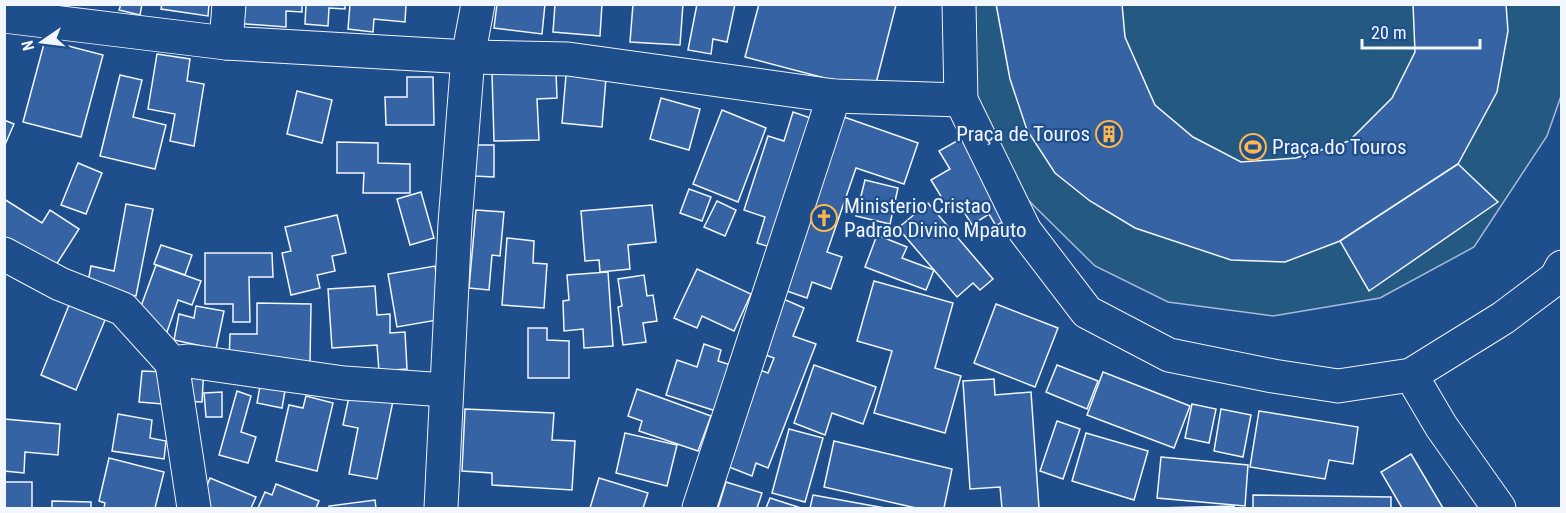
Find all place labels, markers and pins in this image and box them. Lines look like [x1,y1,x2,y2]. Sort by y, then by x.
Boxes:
building icon: Praça de Touros [1094,119,1124,149]
place label: Praça de Touros [956,122,1090,146]
sports icon: Praça do Touros [1238,132,1268,162]
place label: Praça do Touros [1272,135,1407,159]
place label: Ministerio Cristao Padrao Divino Mpauto [844,194,1027,242]
church icon: Ministerio Cristao Padrao Divino Mpauto [809,203,839,233]

